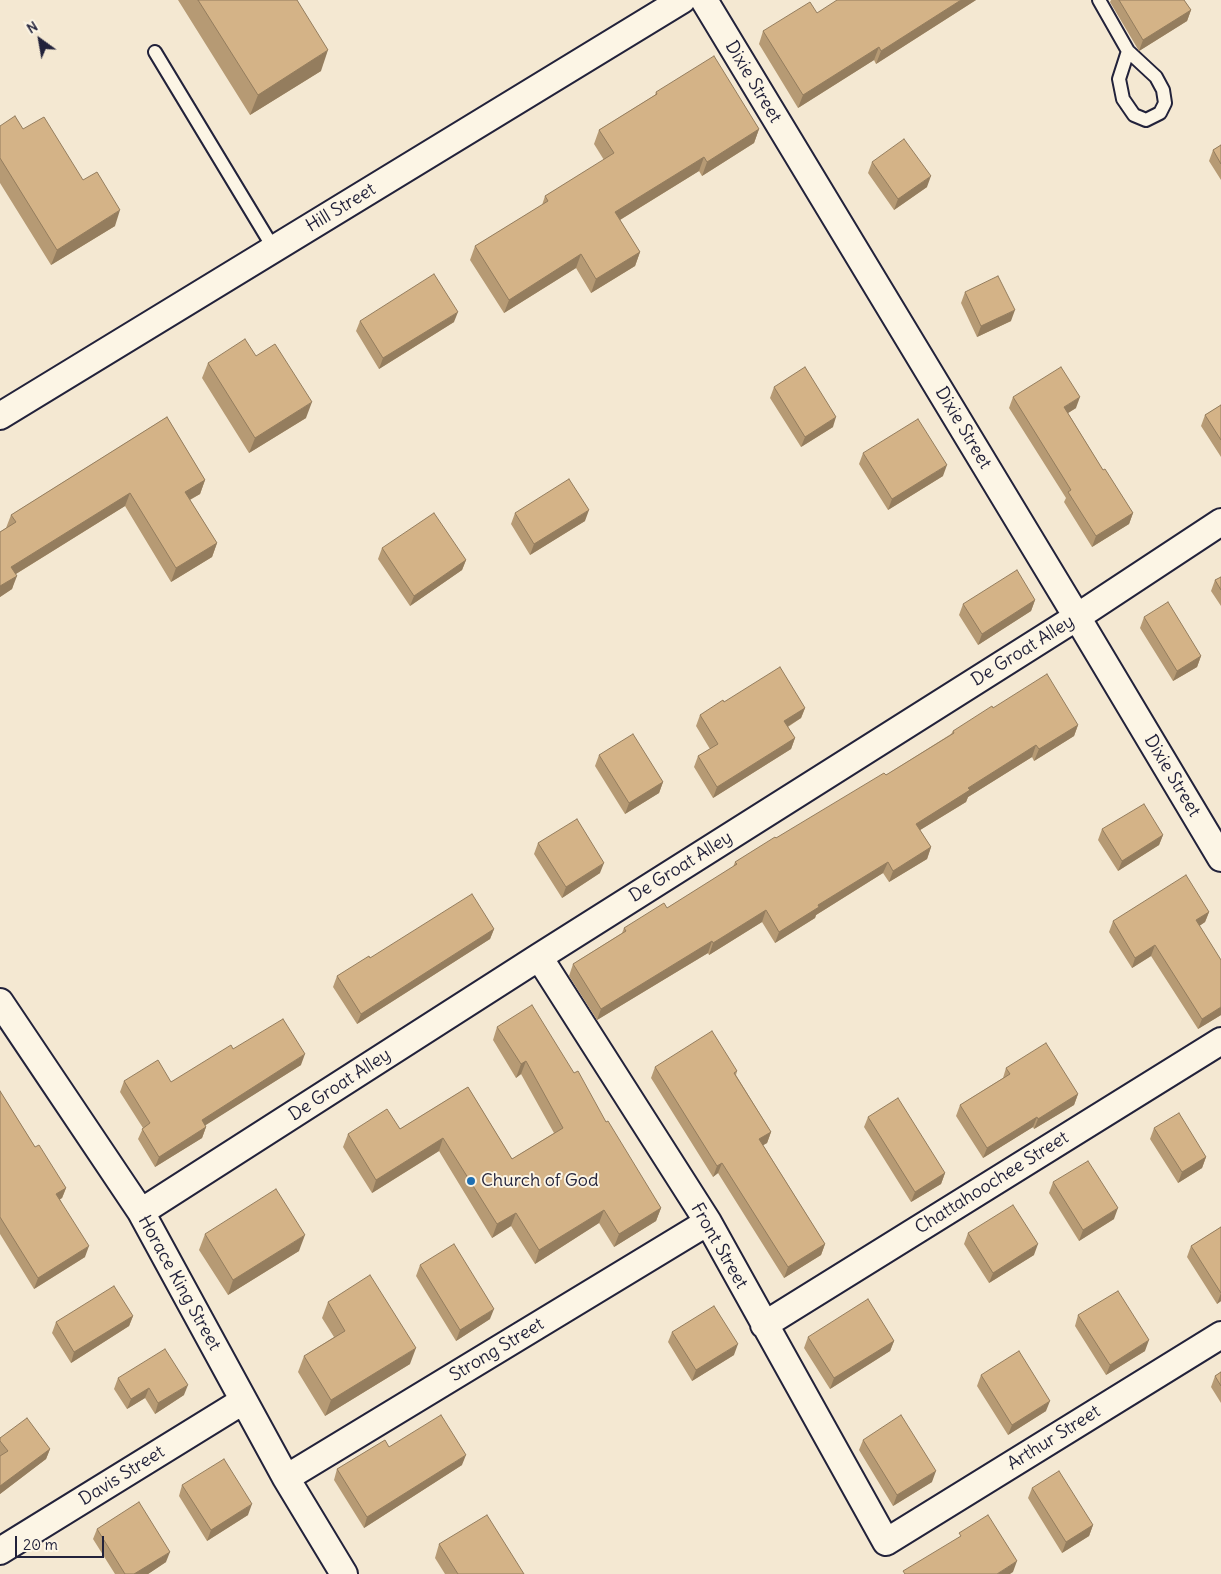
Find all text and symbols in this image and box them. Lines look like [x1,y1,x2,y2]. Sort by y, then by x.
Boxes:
north arrow [15,15,65,65]
text: N [23,17,41,37]
street label: Dixie Street [720,37,786,127]
street label: Hill Street [302,179,380,237]
street label: Dixie Street [930,383,996,473]
street label: De Groat Alley [968,611,1078,691]
street label: Dixie Street [1139,731,1205,821]
street label: De Groat Alley [626,827,736,907]
street label: De Groat Alley [285,1044,395,1126]
street label: Chattahoochee Street [911,1127,1073,1239]
place label: Church of God [481,1170,599,1192]
marker: Church of God [465,1175,477,1187]
street label: Front Street [686,1199,752,1293]
street label: Horace King Street [133,1212,225,1354]
street label: Strong Street [446,1313,548,1387]
street label: Arthur Street [1004,1401,1104,1475]
street label: Davis Street [75,1441,169,1511]
scale bar [18,1526,106,1558]
text: 20 m [23,1535,58,1554]

